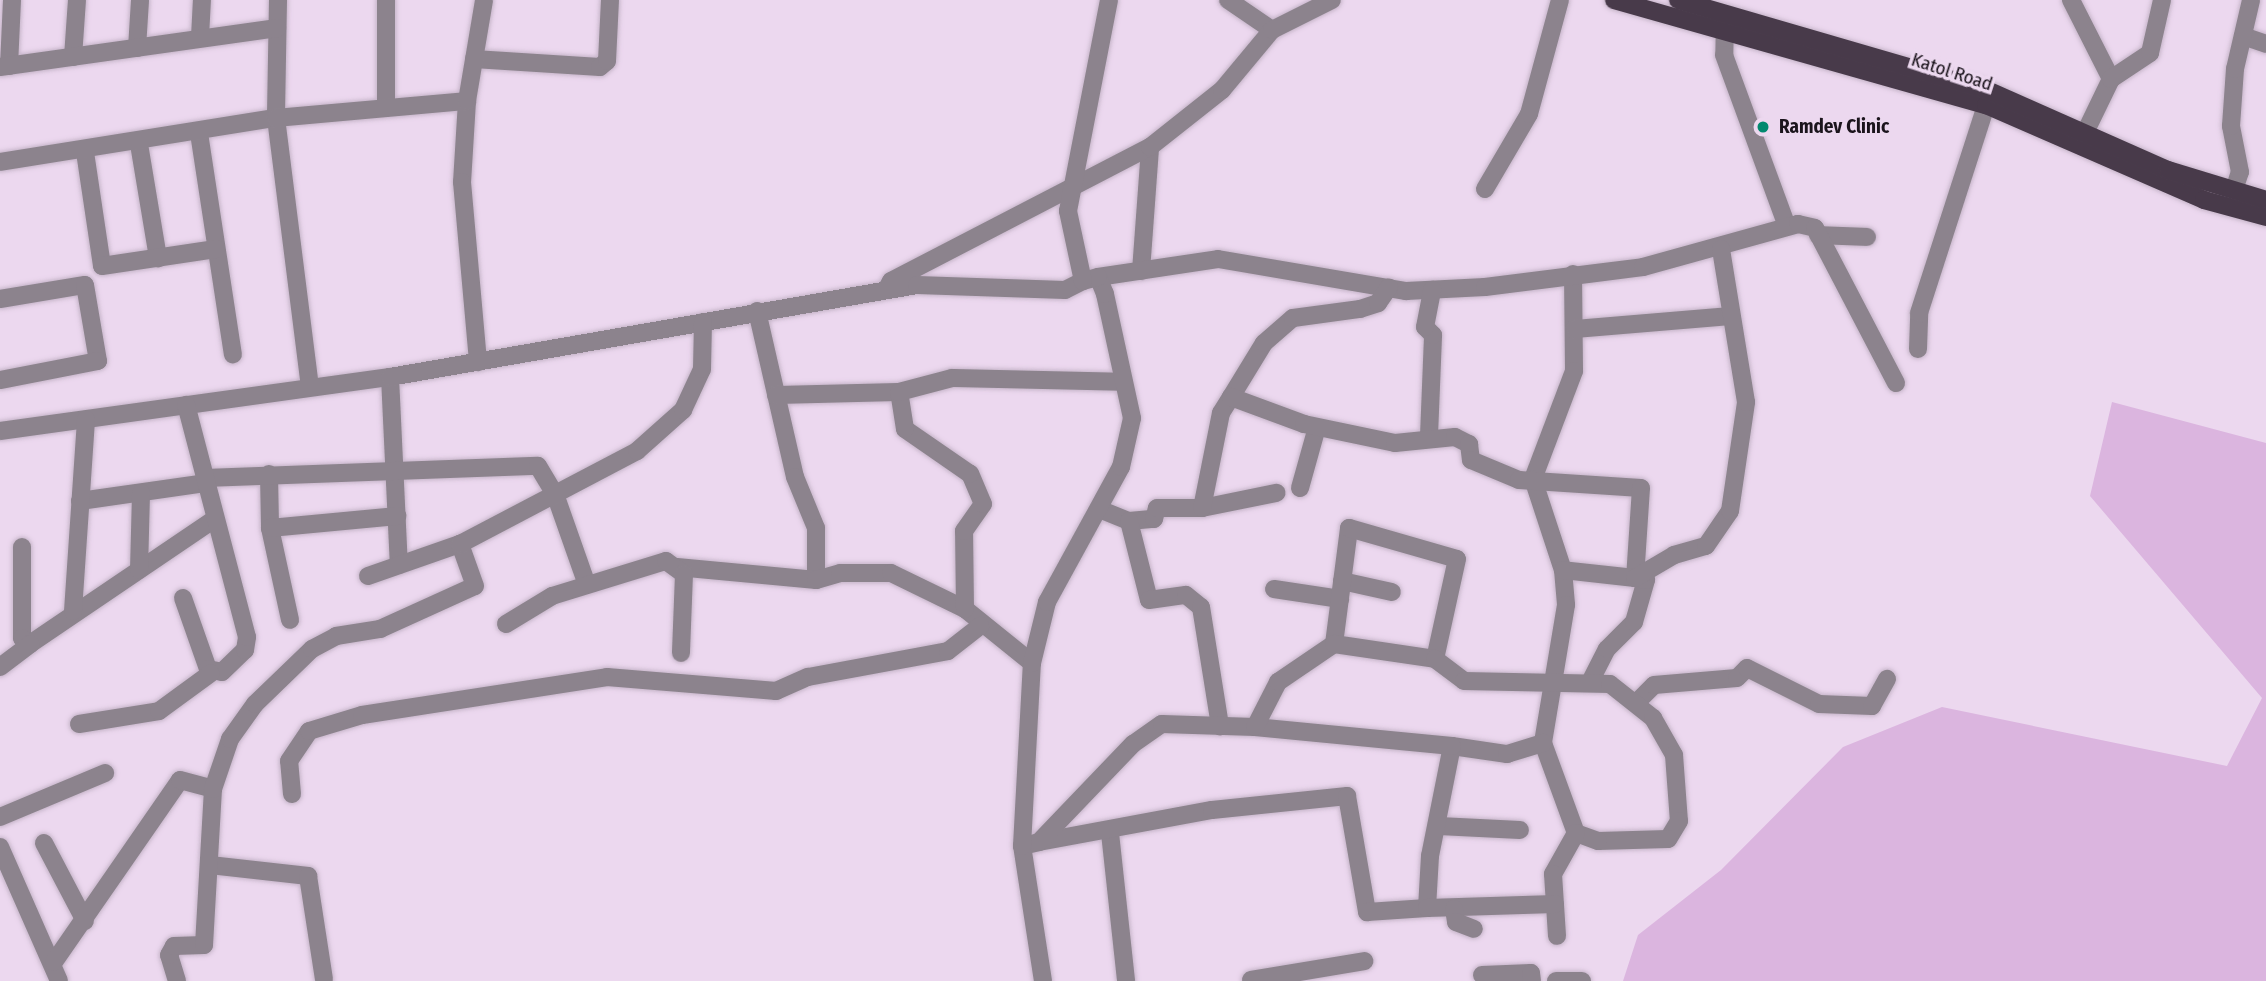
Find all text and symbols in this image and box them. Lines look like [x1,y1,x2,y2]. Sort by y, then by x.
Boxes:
street label: Katol Road [1909,48,1995,96]
place label: Ramdev Clinic [1779,116,1889,138]
marker: Ramdev Clinic [1753,117,1773,137]

